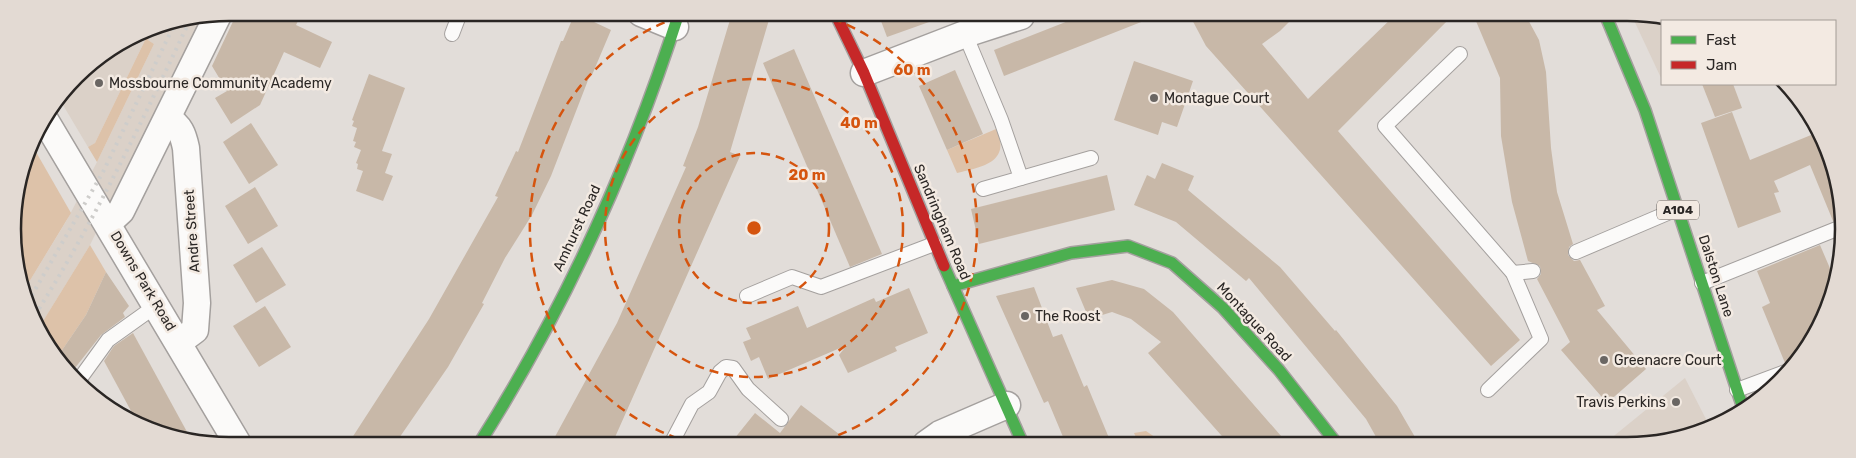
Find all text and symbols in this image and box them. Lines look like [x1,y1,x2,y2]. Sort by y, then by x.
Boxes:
legend [1661,20,1836,85]
text: Fast [1706,31,1736,49]
text: Jam [1706,56,1737,74]
text: 60 m [894,61,930,79]
place label: Mossbourne Community Academy [109,75,332,92]
marker: Mossbourne Community Academy [93,77,105,89]
place label: Montague Court [1164,90,1270,107]
marker: Montague Court [1148,92,1160,104]
text: 40 m [840,114,878,132]
street label: Sandringham Road [910,162,974,282]
text: 20 m [789,166,825,184]
street label: Amhurst Road [550,182,604,274]
street label: Andre Street [181,188,203,273]
road number: A104 [1657,200,1699,220]
centre of rings [745,219,763,237]
street label: Downs Park Road [107,228,179,334]
street label: Dalston Lane [1695,233,1737,319]
street label: Montague Road [1213,279,1295,365]
place label: The Roost [1035,308,1101,325]
marker: The Roost [1019,310,1031,322]
place label: Greenacre Court [1614,352,1722,369]
marker: Greenacre Court [1598,354,1610,366]
place label: Travis Perkins [1576,394,1666,411]
marker: Travis Perkins [1670,396,1682,408]

